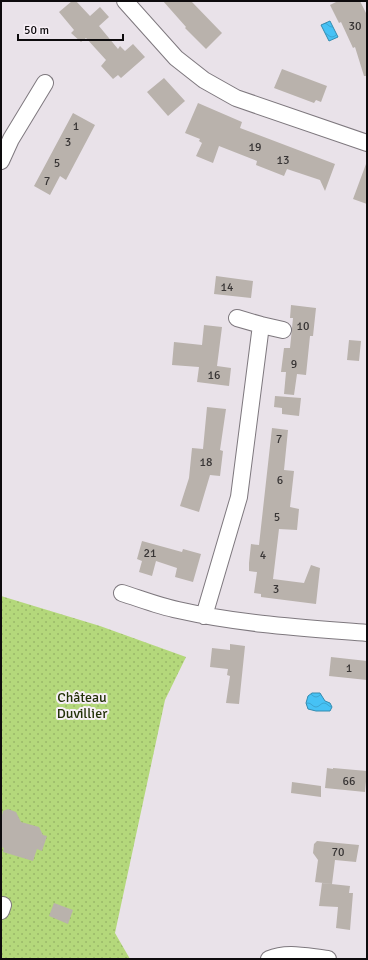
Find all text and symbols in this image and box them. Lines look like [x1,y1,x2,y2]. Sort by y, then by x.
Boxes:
scale bar [18,16,123,42]
house number: 30 [349,19,361,34]
text: 50 m [24,23,49,38]
house number: 1 [73,119,79,134]
house number: 3 [65,135,71,150]
house number: 19 [249,140,261,155]
house number: 13 [277,153,289,168]
house number: 5 [54,156,60,171]
house number: 7 [44,174,50,189]
house number: 14 [221,280,234,295]
house number: 10 [297,319,309,334]
house number: 9 [291,357,297,372]
house number: 16 [208,368,220,383]
house number: 7 [276,432,282,447]
house number: 18 [200,455,212,470]
house number: 6 [277,473,283,488]
house number: 5 [274,510,280,525]
house number: 21 [144,546,156,561]
house number: 4 [260,548,267,563]
house number: 3 [273,582,279,597]
house number: 1 [346,661,352,676]
park label: Château Duvillier [57,689,108,722]
house number: 66 [343,774,355,789]
house number: 70 [332,845,344,860]

